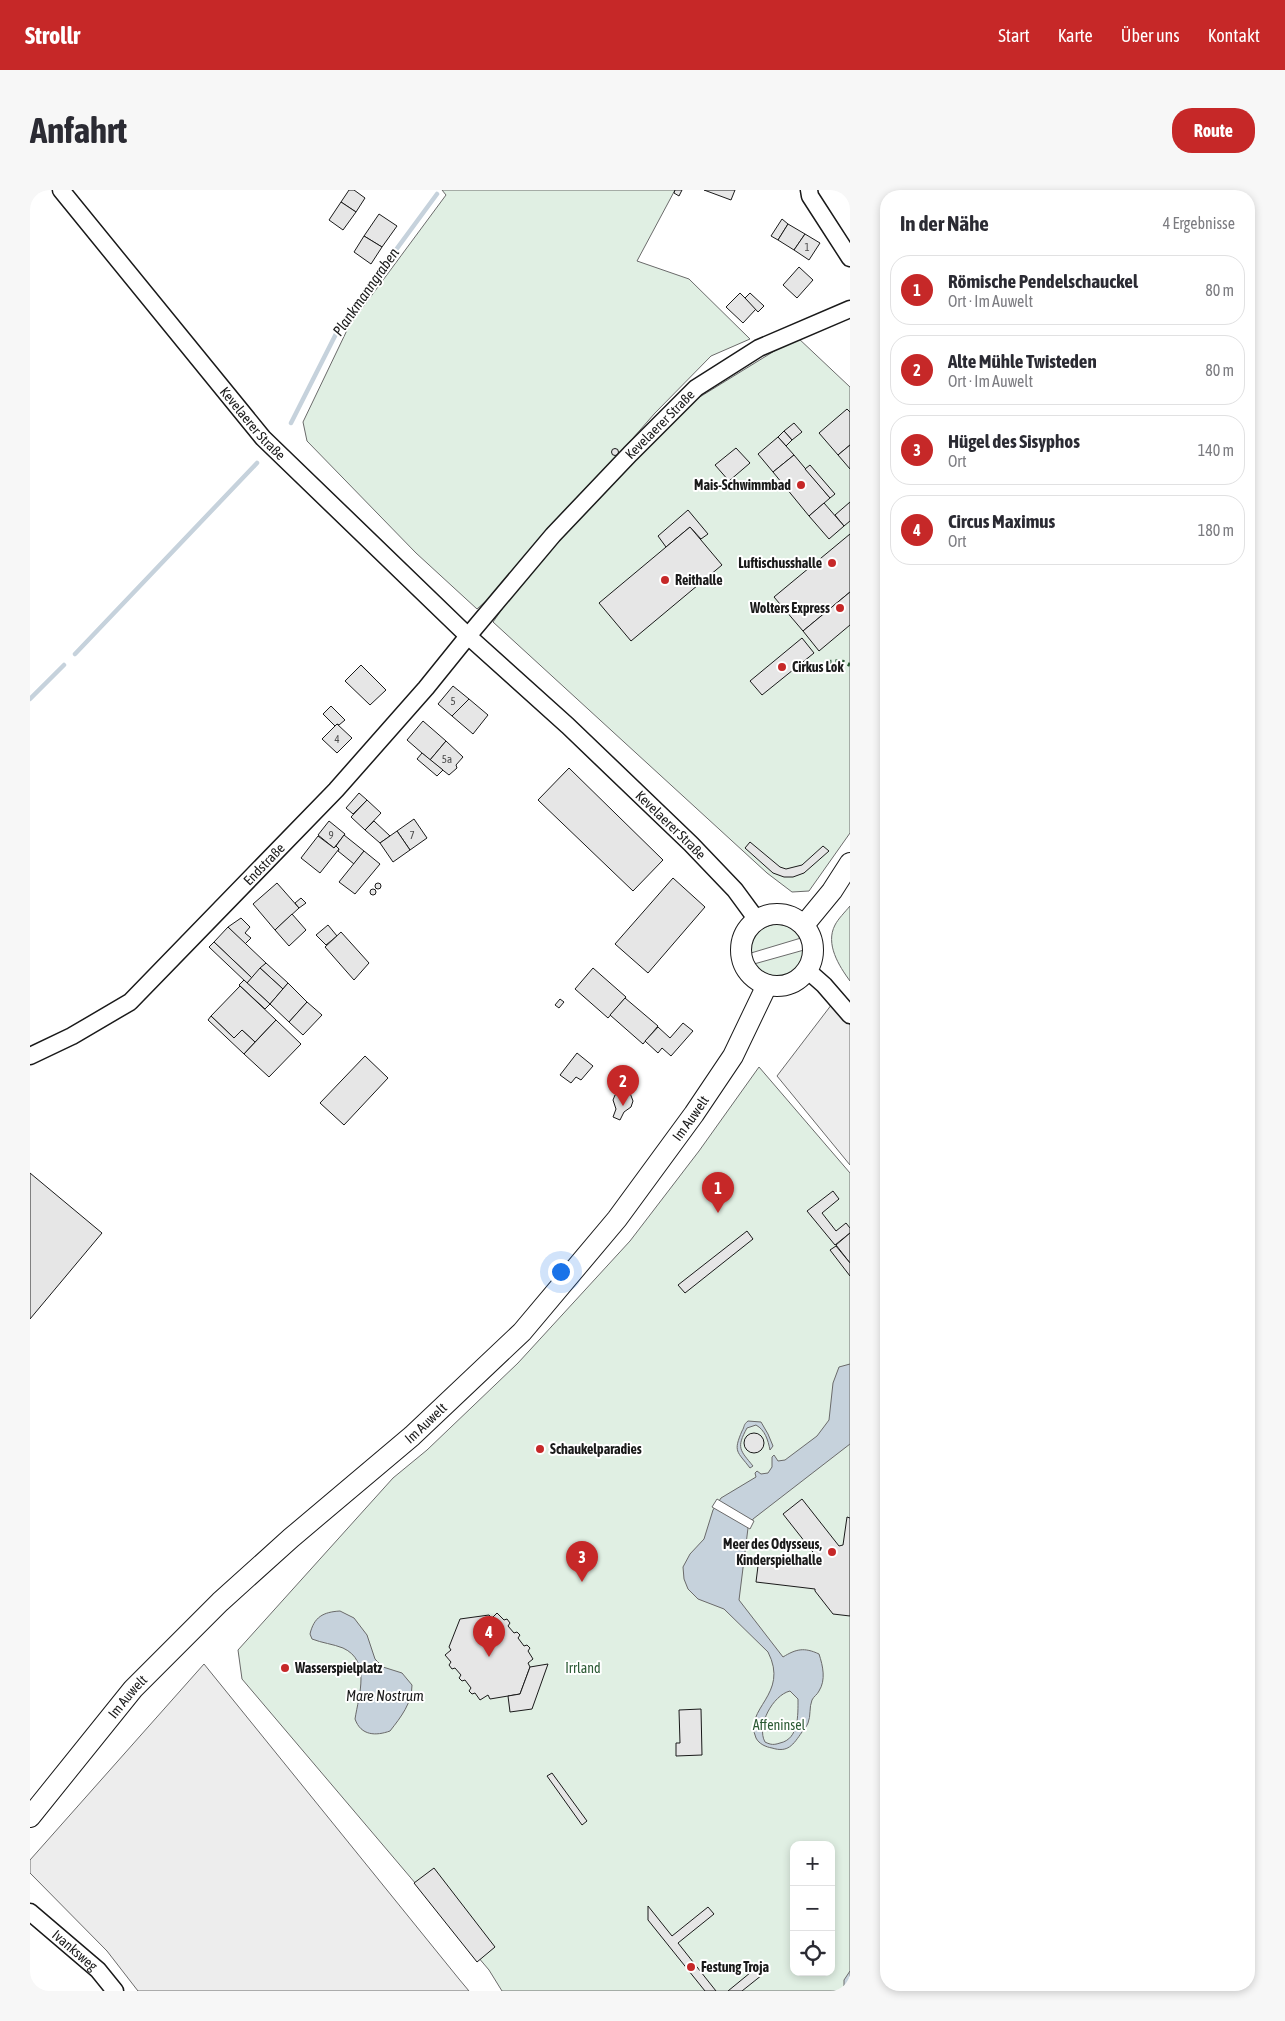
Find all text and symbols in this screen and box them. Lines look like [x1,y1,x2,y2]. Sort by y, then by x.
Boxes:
text: Strollr [25,22,80,49]
text: Start [998,25,1030,46]
text: Karte [1058,25,1093,46]
text: Über uns [1121,25,1180,46]
text: Kontakt [1208,25,1260,46]
button: Route [1172,108,1255,153]
text: Anfahrt [30,110,127,150]
text: In der Nähe [900,211,989,235]
text: 4 Ergebnisse [1163,214,1235,232]
house number: 1 [804,241,810,253]
water label: Plankmanngraben [329,244,402,339]
text: Römische Pendelschauckel [948,270,1138,292]
text: 1 [913,281,921,299]
text: 80 m [1205,281,1234,299]
text: Ort · Im Auwelt [948,292,1033,310]
text: Alte Mühle Twisteden [948,350,1097,372]
text: 2 [913,361,921,379]
text: 80 m [1205,361,1234,379]
text: Ort · Im Auwelt [948,372,1033,390]
street label: Kevelaerer Straße [217,384,289,463]
street label: Kevelaerer Straße [622,386,698,462]
text: Hügel des Sisyphos [948,430,1080,452]
text: 3 [913,441,921,459]
text: 140 m [1198,441,1234,459]
text: Ort [948,452,967,470]
place label: Mais-Schwimmbad [694,477,791,493]
marker: Mais-Schwimmbad [795,479,807,491]
text: Circus Maximus [948,510,1055,532]
text: 4 [913,521,921,539]
text: 180 m [1198,521,1234,539]
text: Ort [948,532,967,550]
place label: Luftischusshalle [738,555,822,571]
marker: Luftischusshalle [826,557,838,569]
place label: Reithalle [675,572,723,588]
marker: Reithalle [659,574,671,586]
place label: Wolters Express [749,600,830,616]
marker: Wolters Express [834,602,846,614]
place label: Cirkus Lok [792,659,844,675]
marker: Cirkus Lok [776,661,788,673]
house number: 5 [450,695,456,707]
house number: 4 [334,733,340,745]
house number: 5a [442,753,452,765]
street label: Kevelaerer Straße [632,787,709,862]
house number: 9 [328,829,334,841]
house number: 7 [409,829,415,841]
street label: Endstraße [240,840,288,888]
pin: 2 [607,1065,639,1106]
street label: Im Auwelt [669,1093,712,1144]
pin: 1 [702,1172,734,1213]
your location [548,1259,574,1285]
street label: Im Auwelt [402,1400,450,1447]
place label: Schaukelparadies [550,1441,642,1457]
marker: Schaukelparadies [534,1443,546,1455]
place label: Meer des Odysseus, Kinderspielhalle [723,1536,822,1568]
pin: 3 [566,1541,598,1582]
marker: Meer des Odysseus, Kinderspielhalle [826,1546,838,1558]
pin: 4 [473,1616,505,1657]
place label: Wasserspielplatz [294,1660,382,1676]
park label: Irrland [565,1660,601,1676]
marker: Wasserspielplatz [279,1662,291,1674]
street label: Im Auwelt [105,1672,150,1721]
water label: Mare Nostrum [346,1687,424,1704]
park label: Affeninsel [753,1717,806,1733]
map controls [790,1841,835,1976]
button: + [790,1841,835,1886]
button: − [790,1886,835,1931]
street label: Ivanksweg [49,1927,101,1974]
button: locate [790,1931,835,1976]
place label: Festung Troja [701,1959,769,1975]
marker: Festung Troja [685,1961,697,1973]

